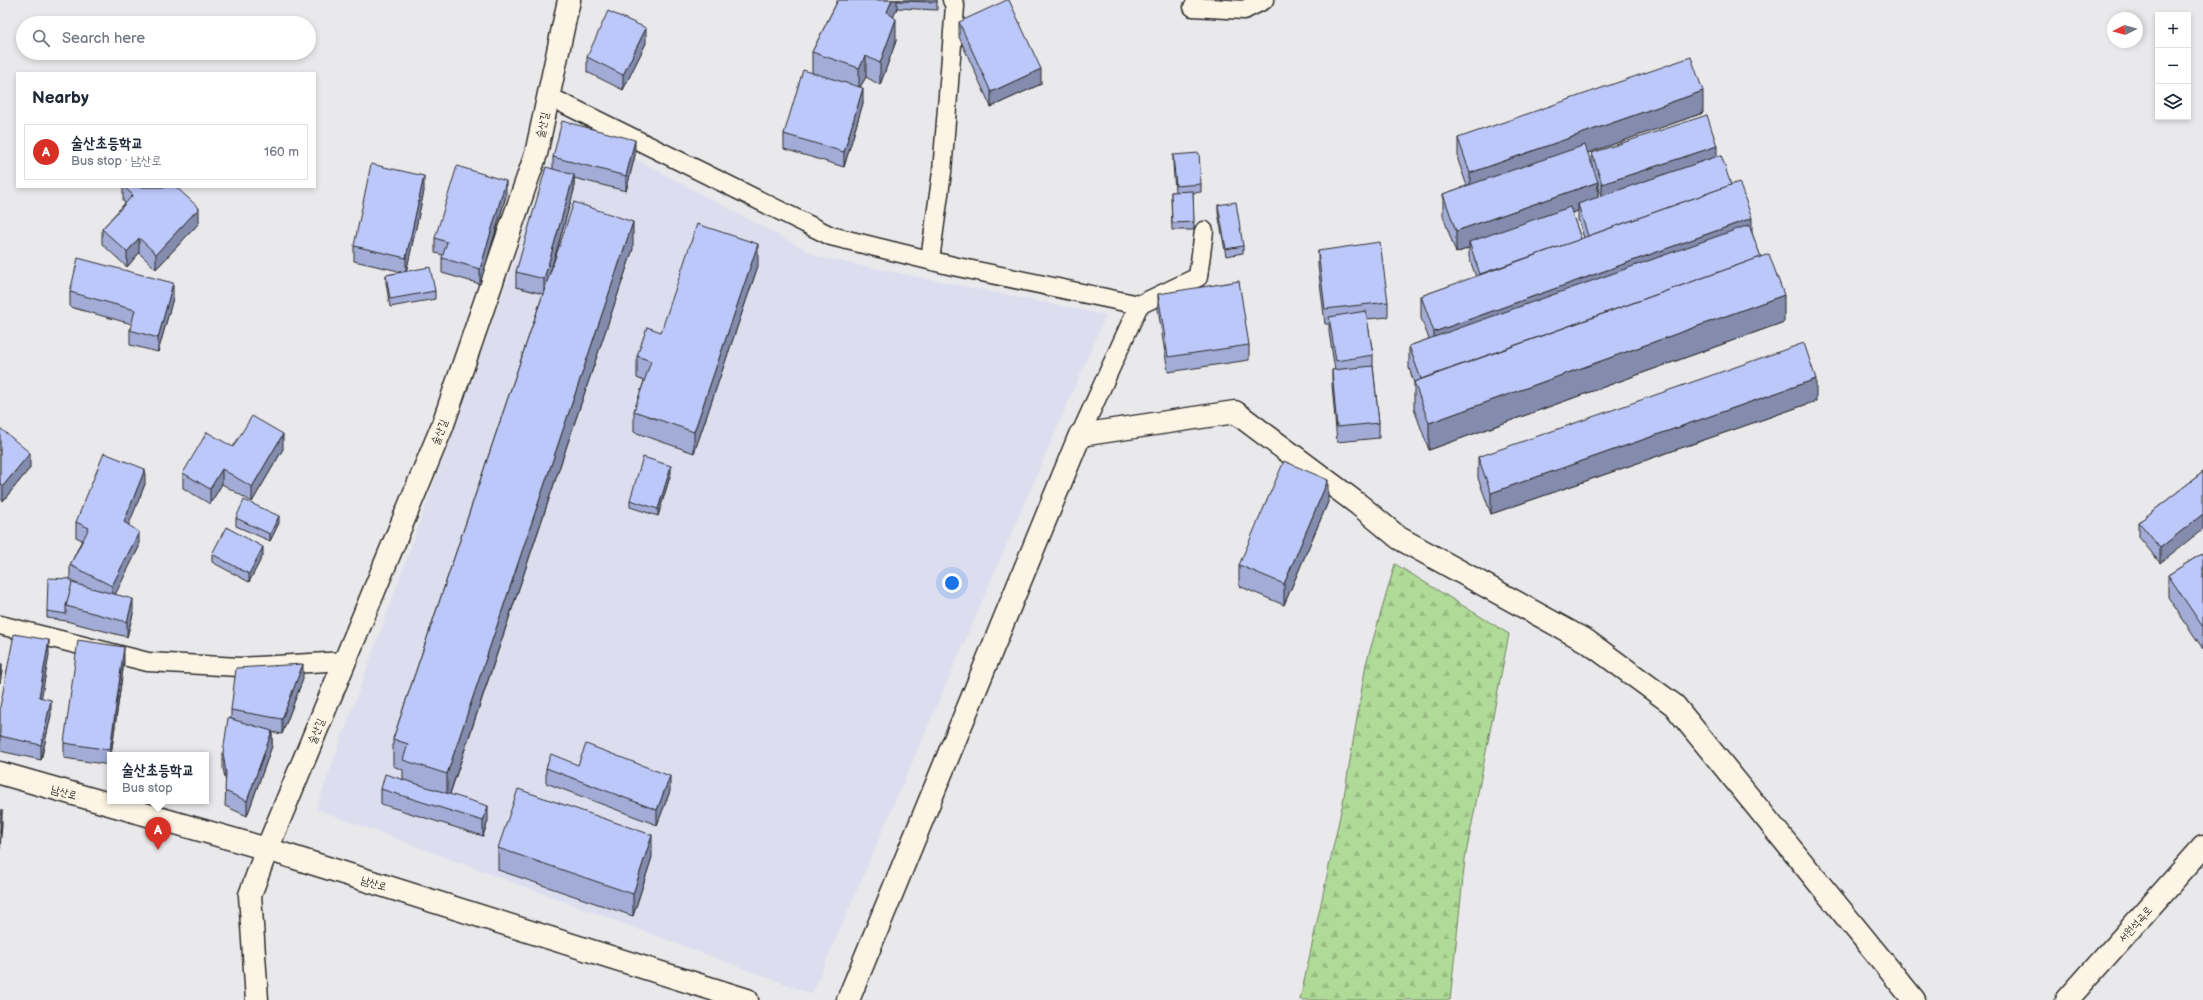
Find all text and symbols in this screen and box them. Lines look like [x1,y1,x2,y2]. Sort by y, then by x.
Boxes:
north arrow [2107,12,2143,48]
map controls [2155,12,2191,120]
button: + [2155,12,2191,48]
search box [16,16,316,60]
icon: search [30,27,52,49]
text: Search here [62,29,145,48]
button: − [2155,48,2191,84]
button: layers [2155,84,2191,120]
text: Nearby [32,88,89,108]
street label: 술산길 [533,111,552,139]
text: 술산초등학교 [71,134,143,153]
text: A [42,144,50,160]
text: 160 m [264,144,299,160]
text: Bus stop · 남산로 [71,153,162,169]
street label: 술산길 [429,417,450,447]
your location [942,573,962,593]
street label: 술산길 [305,716,328,746]
popup [107,752,209,804]
text: 술산초등학교 [122,761,194,780]
text: Bus stop [122,780,173,796]
street label: 남산로 [49,783,79,802]
pin: A [145,817,171,850]
street label: 남산로 [359,873,389,894]
street label: 서원석곡로 [2116,903,2155,945]

